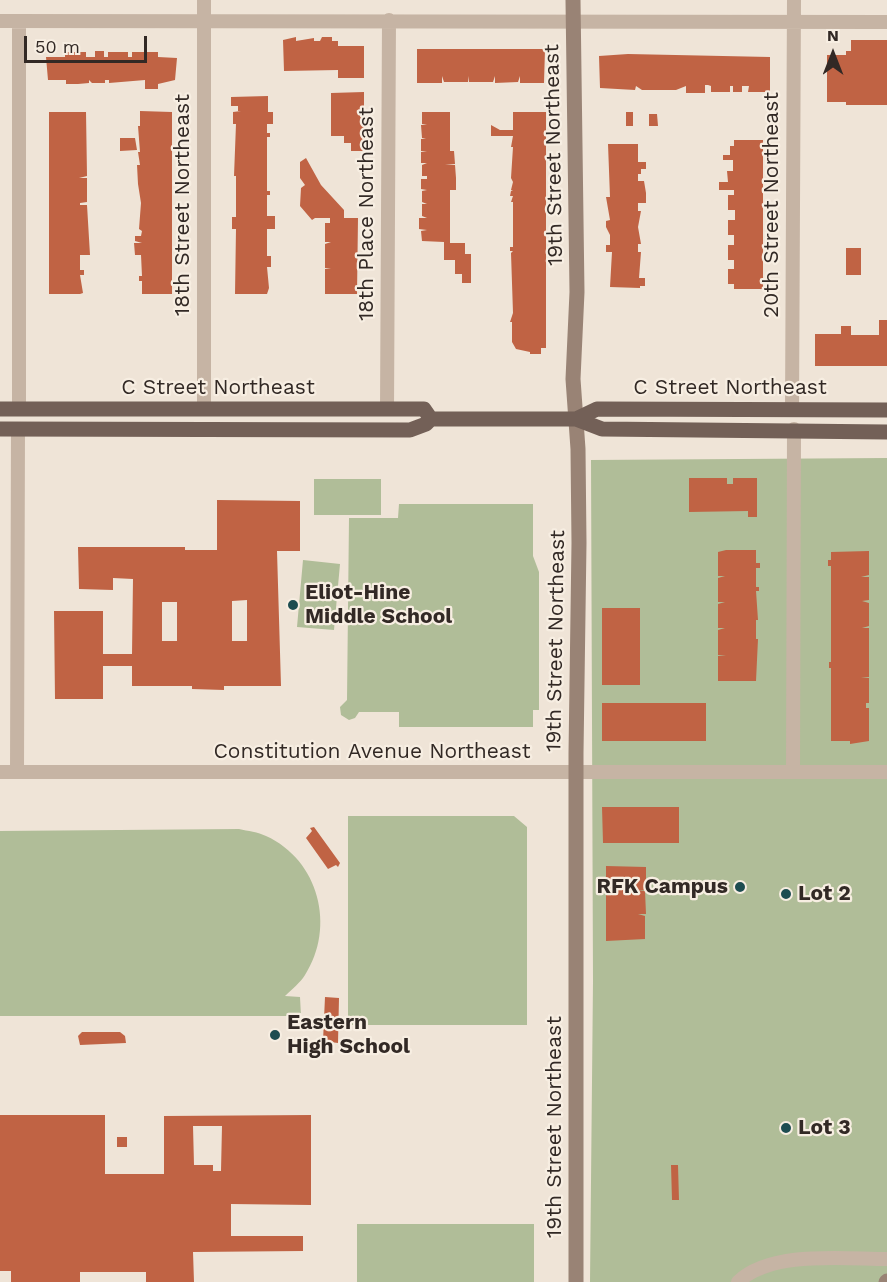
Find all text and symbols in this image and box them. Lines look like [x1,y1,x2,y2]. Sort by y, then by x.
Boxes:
scale bar [27,24,150,62]
north arrow [803,24,863,84]
text: N [827,26,839,45]
text: 50 m [35,36,80,57]
street label: 19th Street Northeast [539,44,569,266]
street label: 20th Street Northeast [759,92,785,318]
street label: 18th Street Northeast [170,94,196,316]
street label: 18th Place Northeast [354,107,380,321]
street label: C Street Northeast [121,375,315,401]
street label: C Street Northeast [633,375,827,401]
street label: 19th Street Northeast [541,530,571,752]
place label: Eliot-Hine Middle School [305,580,452,630]
marker: Eliot-Hine Middle School [286,598,300,612]
street label: Constitution Avenue Northeast [213,739,531,765]
place label: RFK Campus [597,874,728,900]
marker: RFK Campus [733,880,747,894]
place label: Lot 2 [798,881,851,907]
marker: Lot 2 [779,887,793,901]
place label: Eastern High School [287,1010,410,1060]
street label: 19th Street Northeast [542,1016,568,1238]
marker: Eastern High School [268,1028,282,1042]
place label: Lot 3 [798,1115,851,1141]
marker: Lot 3 [779,1121,793,1135]

